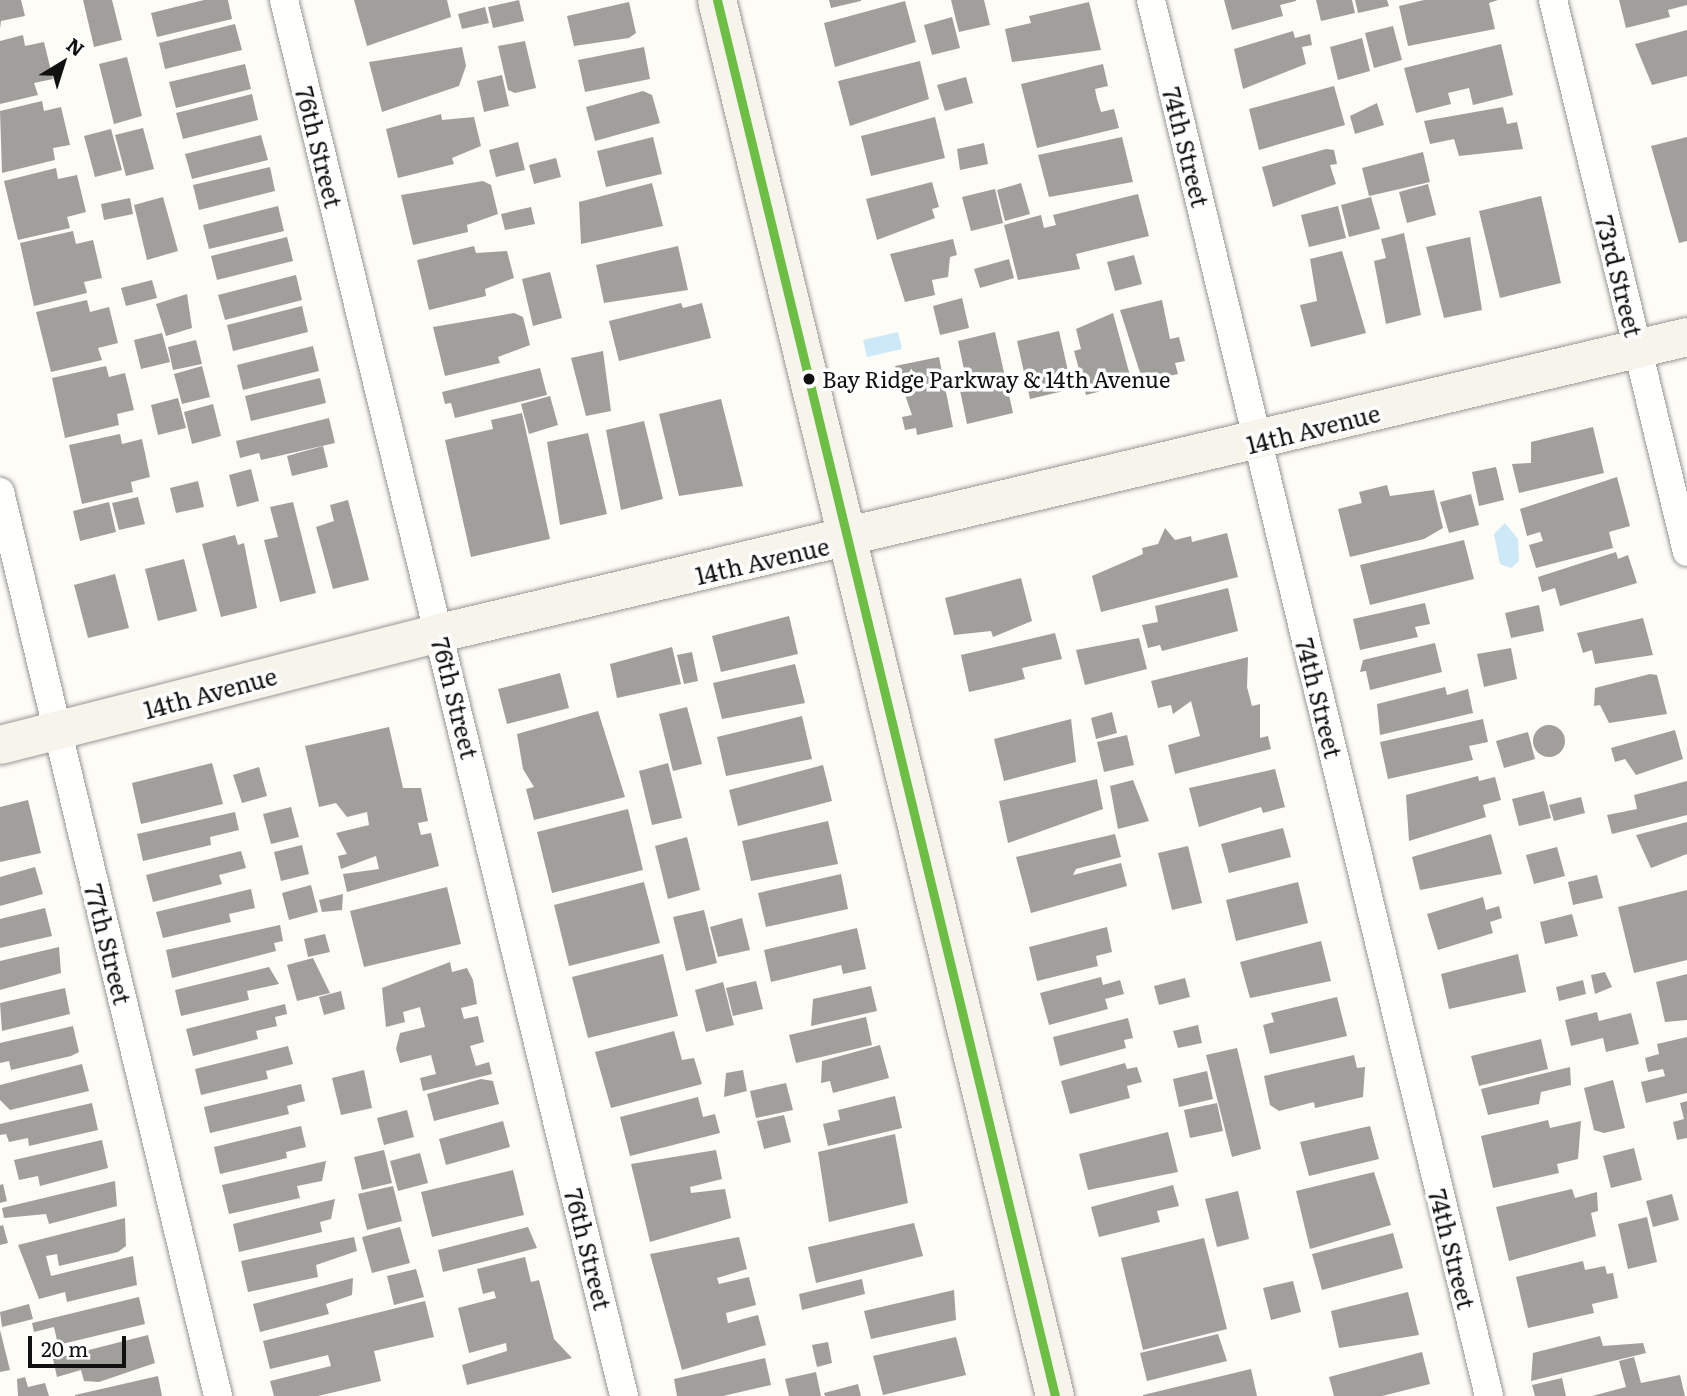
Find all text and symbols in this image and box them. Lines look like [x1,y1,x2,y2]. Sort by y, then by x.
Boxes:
north arrow [28,28,98,98]
text: N [61,31,91,62]
street label: 76th Street [291,83,349,211]
street label: 74th Street [1158,84,1216,210]
street label: 73rd Street [1591,212,1649,340]
place label: Bay Ridge Parkway & 14th Avenue [822,366,1170,392]
marker: Bay Ridge Parkway & 14th Avenue [802,372,816,386]
street label: 14th Avenue [1243,397,1383,459]
street label: 14th Avenue [692,531,832,589]
street label: 76th Street [427,634,485,762]
street label: 74th Street [1291,635,1349,761]
street label: 14th Avenue [140,660,280,724]
street label: 77th Street [80,881,138,1007]
street label: 76th Street [560,1185,618,1313]
street label: 74th Street [1424,1186,1482,1312]
scale bar [32,1322,130,1366]
text: 20 m [41,1332,88,1363]

